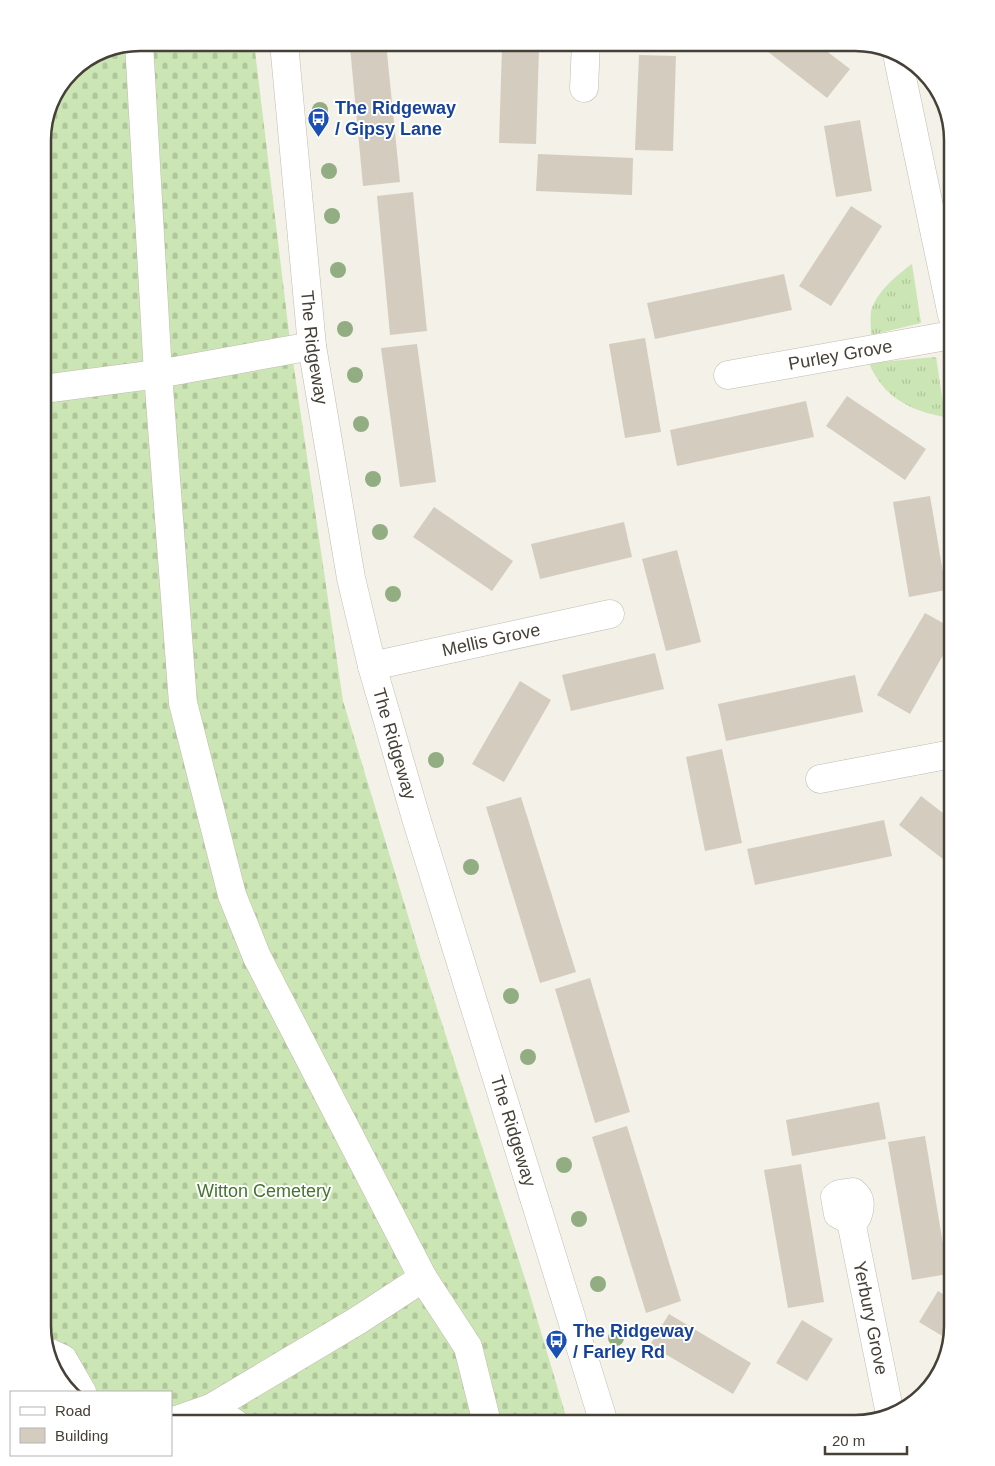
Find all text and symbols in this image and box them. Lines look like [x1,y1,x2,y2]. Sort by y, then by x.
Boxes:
place label: The Ridgeway / Gipsy Lane [335,98,456,139]
bus stop icon: The Ridgeway / Gipsy Lane [307,106,331,137]
street label: The Ridgeway [297,289,332,406]
street label: Purley Grove [787,336,894,374]
street label: Mellis Grove [440,620,542,660]
street label: The Ridgeway [369,686,420,802]
street label: The Ridgeway [487,1073,540,1189]
park label: Witton Cemetery [197,1181,331,1201]
street label: Yerbury Grove [849,1259,892,1377]
place label: The Ridgeway / Farley Rd [573,1321,694,1362]
bus stop icon: The Ridgeway / Farley Rd [545,1329,569,1360]
legend [10,1391,172,1456]
text: Road [55,1402,91,1419]
scale bar [825,1424,908,1456]
text: Building [55,1427,108,1444]
text: 20 m [832,1432,865,1449]

